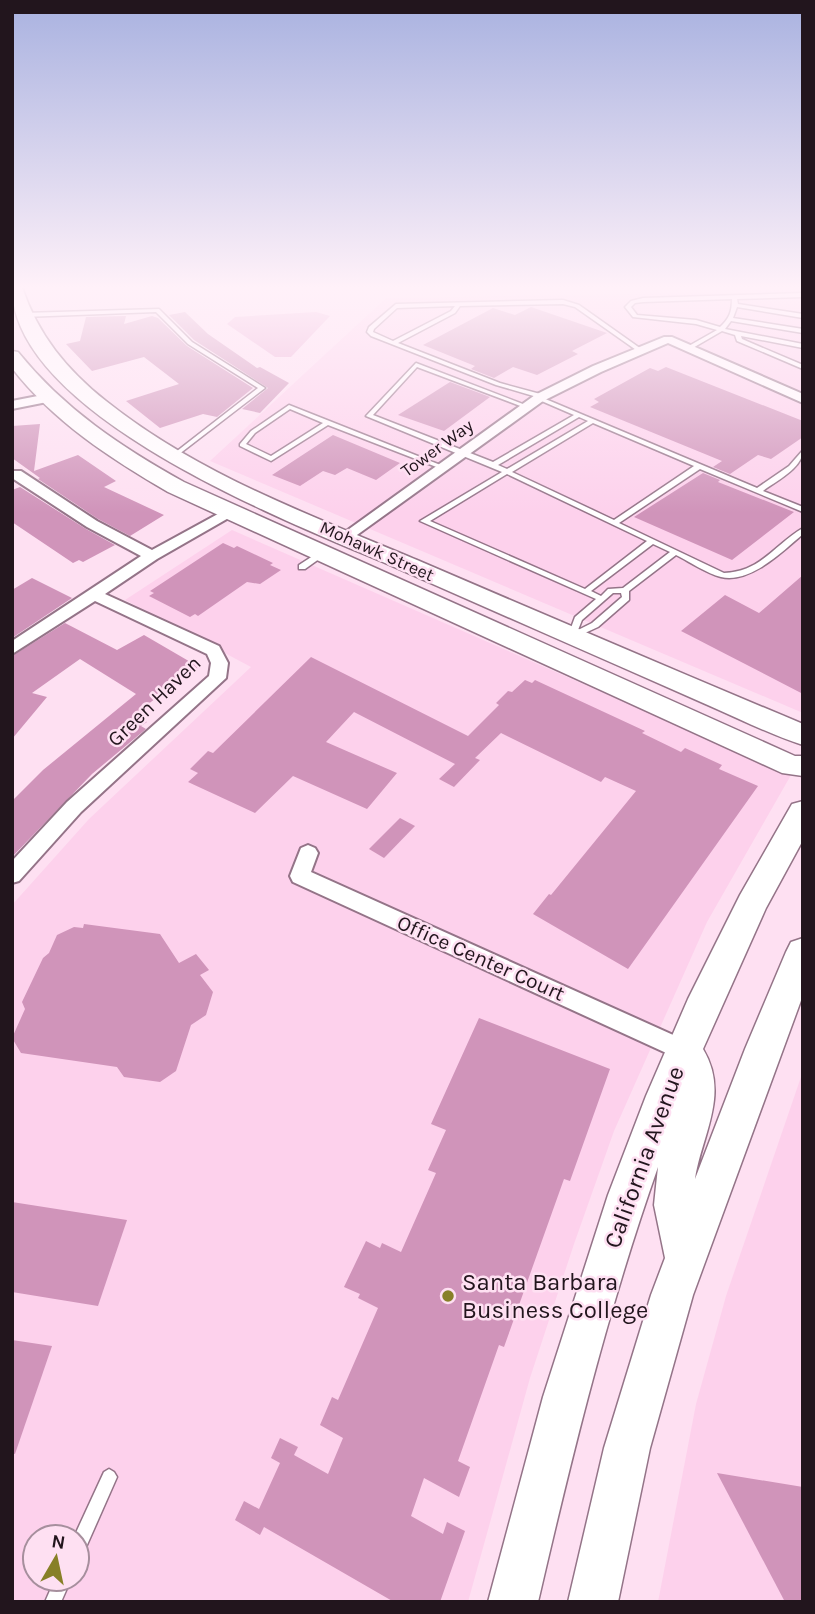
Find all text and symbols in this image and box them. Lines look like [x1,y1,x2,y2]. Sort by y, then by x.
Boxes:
street label: Tower Way [396,414,478,482]
street label: Mohawk Street [316,516,438,586]
street label: Green Haven [103,651,205,751]
street label: Office Center Court [393,910,569,1006]
street label: California Avenue [598,1062,690,1252]
place label: Santa Barbara Business College [462,1268,648,1324]
marker: Santa Barbara Business College [440,1288,456,1304]
north arrow [21,1523,91,1593]
text: N [50,1530,67,1554]

